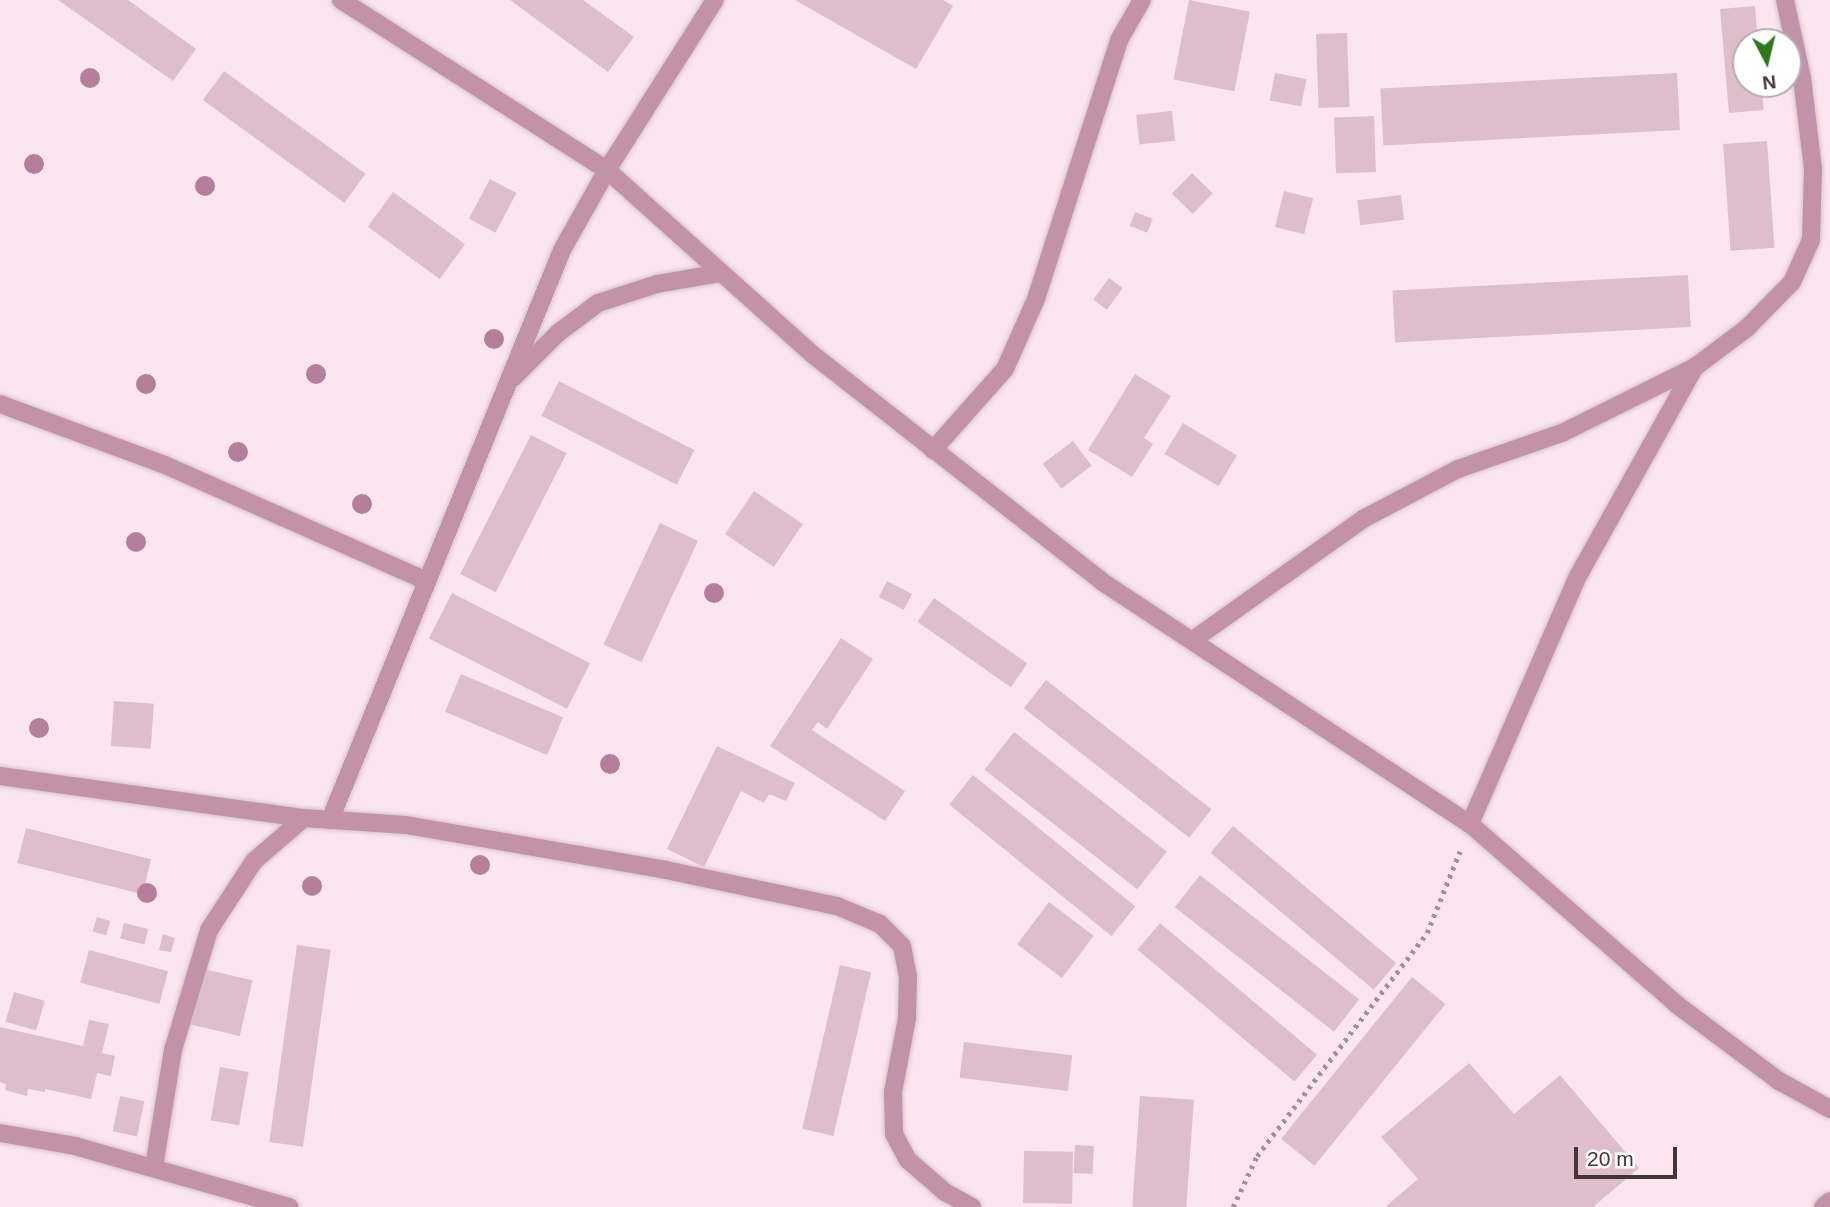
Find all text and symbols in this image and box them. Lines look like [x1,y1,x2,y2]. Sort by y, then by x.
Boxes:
north arrow [1732,28,1802,98]
text: N [1761,71,1777,94]
scale bar [1578,1134,1681,1178]
text: 20 m [1587,1147,1634,1170]

